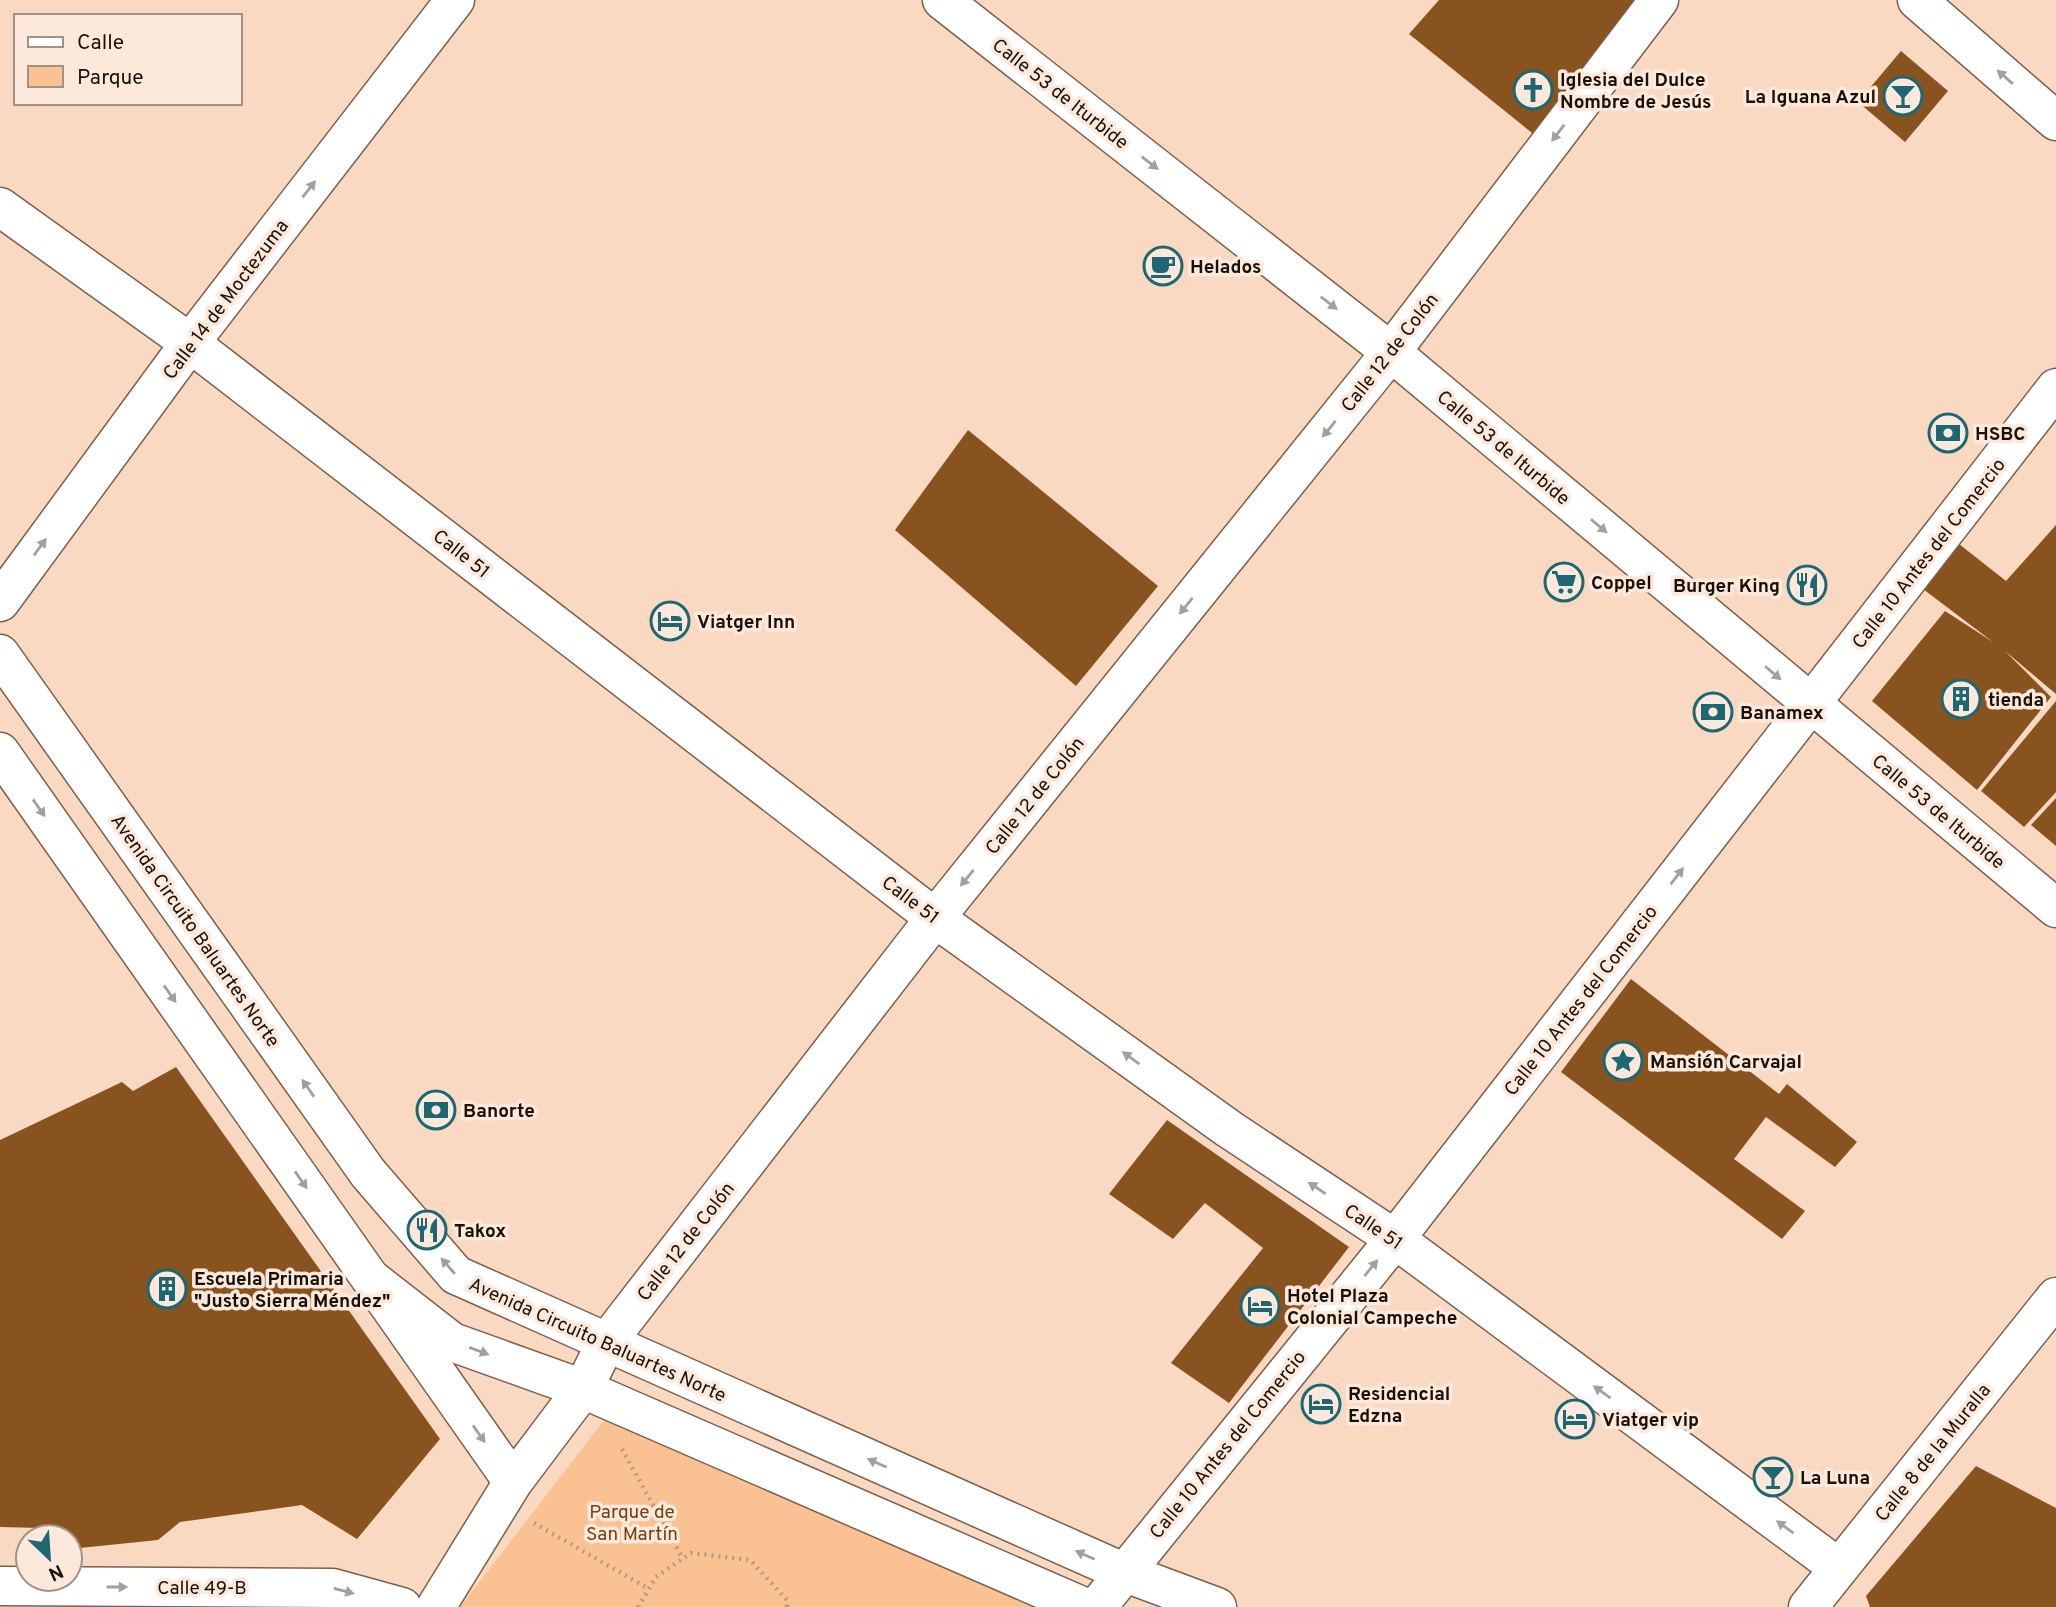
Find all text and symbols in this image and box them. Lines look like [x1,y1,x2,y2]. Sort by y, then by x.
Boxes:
legend [14,14,242,105]
text: Calle [77,30,124,57]
street label: Calle 53 de Iturbide [987,34,1133,155]
text: Parque [77,65,144,92]
church icon: Iglesia del Dulce Nombre de Jesús [1512,69,1554,111]
place label: Iglesia del Dulce Nombre de Jesús [1560,69,1711,115]
one-way arrow [1996,69,2013,85]
bar icon: La Iguana Azul [1882,75,1924,117]
place label: La Iguana Azul [1745,86,1876,110]
one-way arrow [1551,123,1566,141]
one-way arrow [1140,155,1158,170]
one-way arrow [302,180,317,198]
street label: Calle 14 de Moctezuma [159,215,295,385]
cafe icon: Helados [1142,245,1184,287]
place label: Helados [1190,256,1261,280]
street label: Calle 12 de Colón [1337,289,1445,418]
one-way arrow [1320,295,1338,310]
street label: Calle 53 de Iturbide [1431,386,1574,511]
bank icon: HSBC [1927,412,1969,454]
one-way arrow [1322,420,1337,437]
place label: HSBC [1975,423,2025,447]
street label: Calle 10 Antes del Comercio [1848,454,2012,654]
one-way arrow [1590,518,1607,533]
street label: Calle 51 [427,525,494,584]
one-way arrow [33,538,47,556]
supermarket icon: Coppel [1543,561,1585,603]
restaurant icon: Burger King [1786,564,1828,606]
place label: Coppel [1591,572,1652,596]
place label: Burger King [1673,575,1780,599]
one-way arrow [1179,596,1194,614]
hotel icon: Viatger Inn [649,600,691,642]
place label: Viatger Inn [697,611,795,635]
one-way arrow [1764,665,1781,680]
building icon: tienda [1940,678,1982,720]
place label: tienda [1988,689,2044,713]
bank icon: Banamex [1692,691,1734,733]
place label: Banamex [1740,702,1824,726]
street label: Calle 12 de Colón [981,732,1090,860]
street label: Calle 53 de Iturbide [1866,750,2009,875]
one-way arrow [32,799,46,817]
street label: Avenida Circuito Baluartes Norte [104,810,284,1052]
one-way arrow [1669,867,1683,885]
one-way arrow [960,870,975,887]
street label: Calle 51 [876,871,943,930]
street label: Calle 10 Antes del Comercio [1500,901,1664,1101]
one-way arrow [163,985,177,1003]
place icon: Mansión Carvajal [1602,1040,1644,1082]
one-way arrow [1122,1051,1140,1065]
place label: Mansión Carvajal [1650,1051,1802,1075]
one-way arrow [301,1079,315,1097]
bank icon: Banorte [415,1089,457,1131]
place label: Banorte [463,1100,535,1124]
one-way arrow [294,1171,308,1189]
street label: Calle 12 de Colón [633,1178,741,1307]
one-way arrow [1308,1182,1327,1195]
street label: Calle 51 [1339,1199,1407,1256]
restaurant icon: Takox [406,1209,448,1251]
place label: Takox [454,1220,506,1244]
one-way arrow [441,1258,457,1275]
one-way arrow [1363,1260,1378,1277]
building icon: Escuela Primaria "Justo Sierra Méndez" [146,1268,188,1310]
place label: Escuela Primaria "Justo Sierra Méndez" [194,1268,391,1314]
street label: Avenida Circuito Baluartes Norte [465,1273,730,1409]
hotel icon: Hotel Plaza Colonial Campeche [1239,1285,1281,1327]
place label: Hotel Plaza Colonial Campeche [1287,1285,1457,1331]
one-way arrow [468,1346,489,1357]
street label: Calle 10 Antes del Comercio [1145,1346,1312,1544]
street label: Calle 8 de la Muralla [1870,1379,1997,1527]
hotel icon: Residencial Edzna [1300,1383,1342,1425]
place label: Residencial Edzna [1348,1383,1450,1429]
one-way arrow [1592,1385,1611,1399]
hotel icon: Viatger vip [1554,1398,1596,1440]
place label: Viatger vip [1602,1409,1699,1433]
one-way arrow [472,1425,486,1443]
bar icon: La Luna [1752,1456,1794,1498]
one-way arrow [866,1457,887,1468]
place label: La Luna [1800,1467,1870,1491]
park label: Parque de San Martín [586,1501,678,1547]
one-way arrow [1776,1520,1794,1535]
north arrow [14,1523,84,1593]
one-way arrow [1074,1549,1095,1560]
text: N [44,1558,67,1585]
street label: Calle 49-B [157,1577,247,1601]
one-way arrow [106,1581,128,1593]
one-way arrow [333,1586,355,1597]

